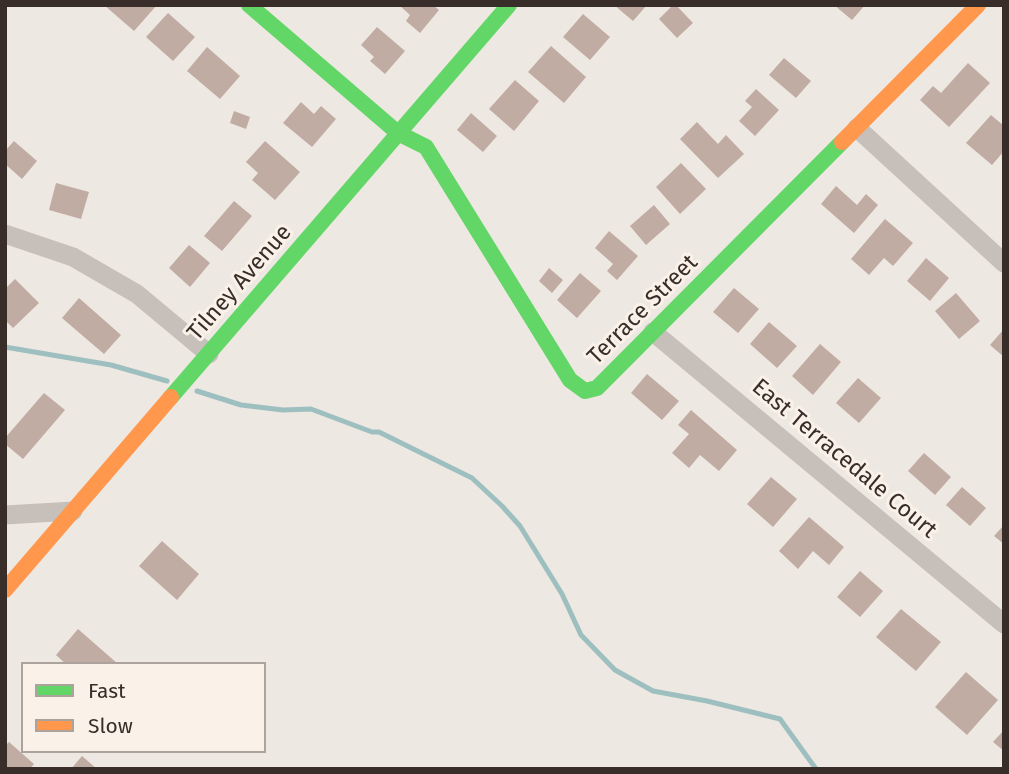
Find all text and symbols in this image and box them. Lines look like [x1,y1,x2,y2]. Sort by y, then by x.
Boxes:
street label: Tilney Avenue [182,219,298,347]
street label: Terrace Street [582,249,704,371]
street label: East Terracedale Court [746,374,942,544]
legend [21,662,266,753]
text: Fast [88,678,126,704]
text: Slow [88,713,133,739]

